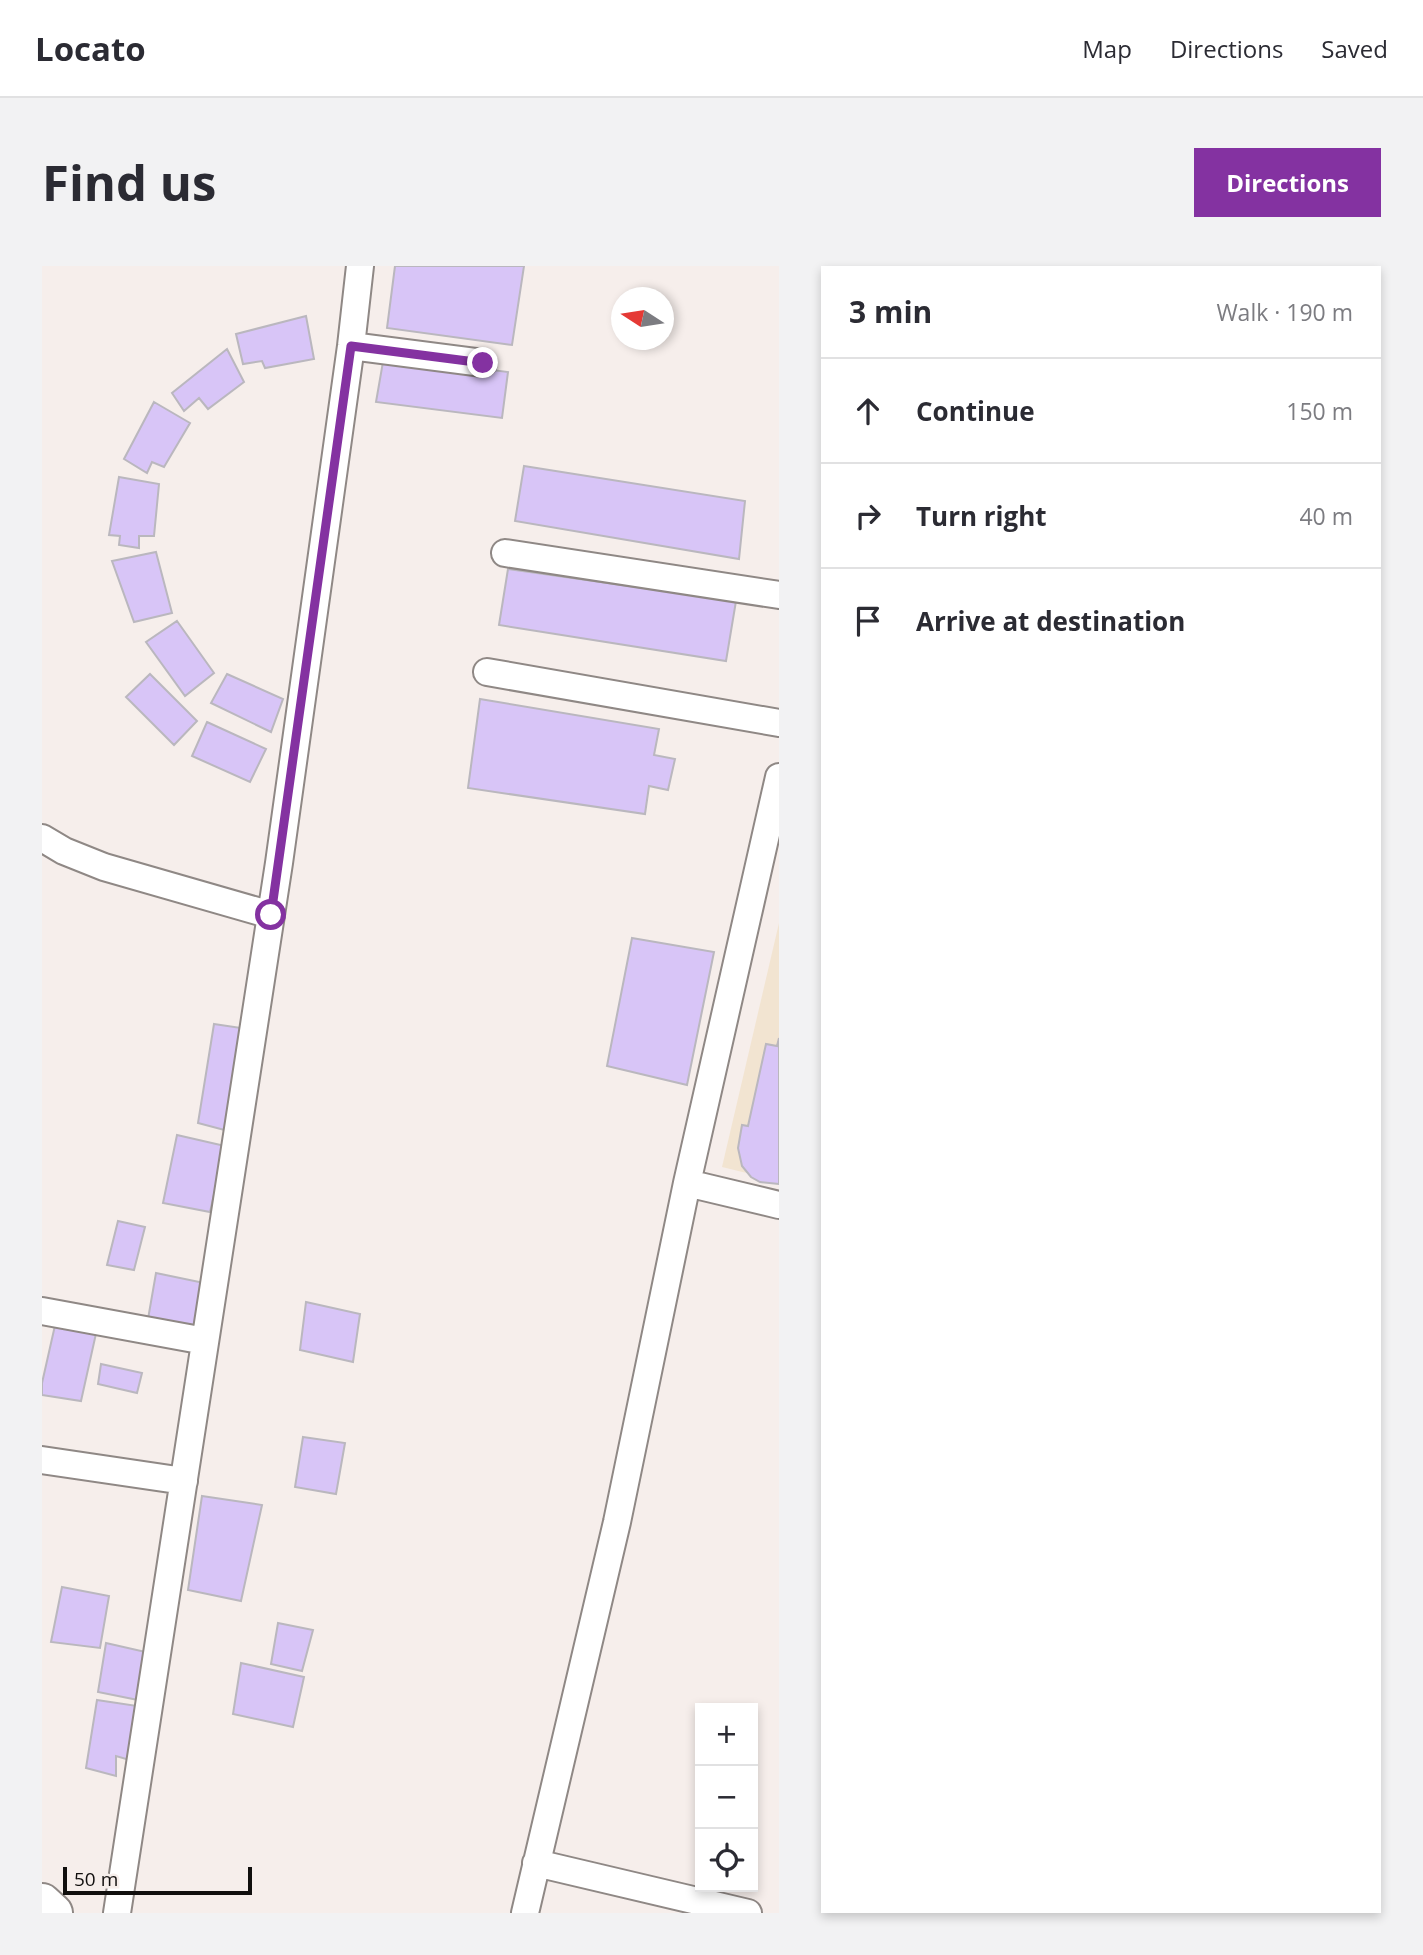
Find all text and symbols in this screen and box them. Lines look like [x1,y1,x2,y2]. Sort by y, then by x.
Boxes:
text: Locato [35,26,146,71]
text: Map [1082,32,1132,65]
text: Directions [1170,32,1283,65]
text: Saved [1321,32,1388,65]
button: Directions [1194,148,1381,217]
text: Find us [42,149,216,215]
north arrow [611,287,674,350]
text: 3 min [849,291,932,332]
text: Walk · 190 m [1216,296,1353,328]
route end [467,347,498,378]
icon: ahead [849,392,887,430]
text: Continue [916,393,1035,429]
text: 150 m [1286,395,1353,427]
icon: right [849,497,887,535]
text: Turn right [916,498,1047,534]
text: 40 m [1299,500,1353,532]
icon: arrive [849,602,887,640]
text: Arrive at destination [916,603,1185,639]
route start [255,899,286,930]
map controls [695,1703,758,1892]
button: + [695,1703,758,1766]
button: − [695,1766,758,1829]
button: locate [695,1829,758,1892]
scale bar [63,1864,252,1896]
text: 50 m [74,1866,118,1892]

